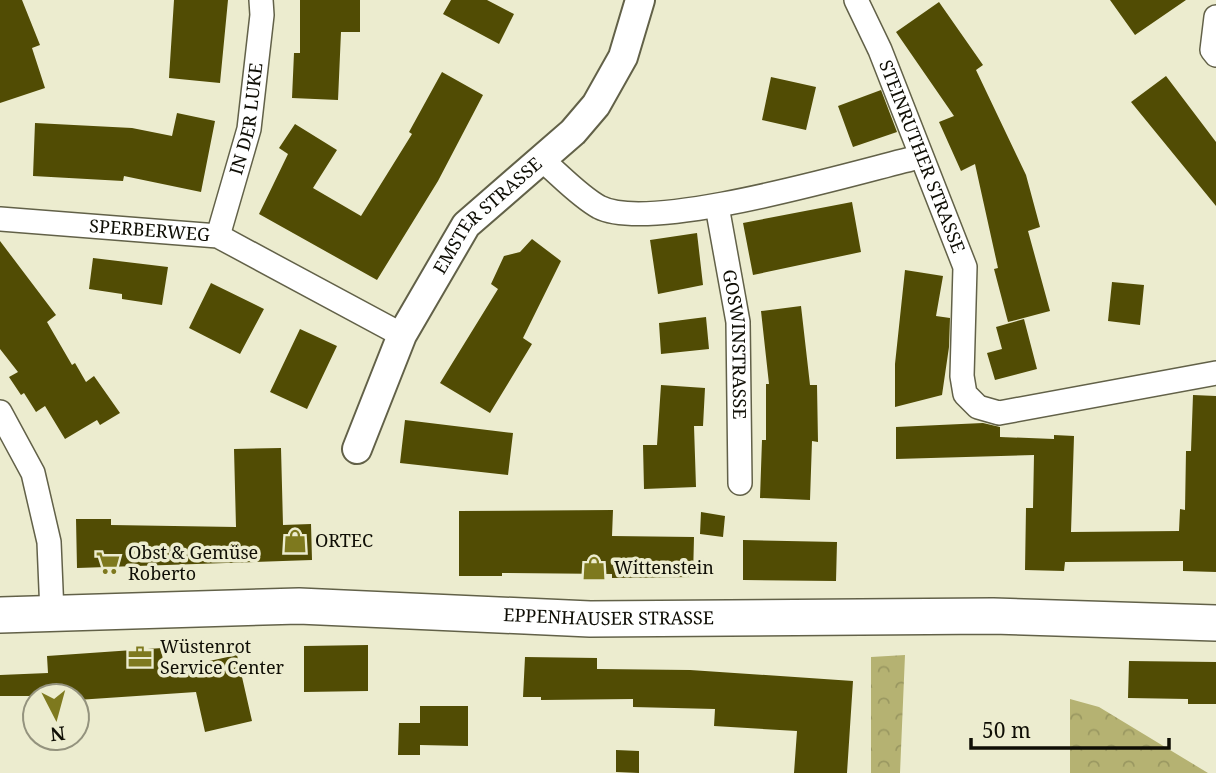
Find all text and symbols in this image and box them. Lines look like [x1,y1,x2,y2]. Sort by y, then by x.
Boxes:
street label: STEINRUTHER STRASSE [874,56,971,256]
street label: IN DER LUKE [223,61,267,177]
street label: EMSTER STRASSE [427,151,547,278]
street label: SPERBERWEG [88,213,211,246]
street label: GOSWINSTRASSE [718,267,752,420]
shop icon: ORTEC [281,527,309,555]
place label: ORTEC [315,528,373,552]
place label: Obst & Gemüse Roberto [128,540,258,585]
supermarket icon: Obst & Gemüse Roberto [94,549,122,577]
shop icon: Wittenstein [580,554,608,582]
place label: Wittenstein [614,555,714,579]
street label: EPPENHAUSER STRASSE [503,602,714,630]
place label: Wüstenrot Service Center [160,634,285,679]
office icon: Wüstenrot Service Center [126,643,154,671]
north arrow [21,682,91,752]
scale bar [971,706,1169,750]
text: 50 m [982,716,1031,744]
text: N [49,720,67,748]

